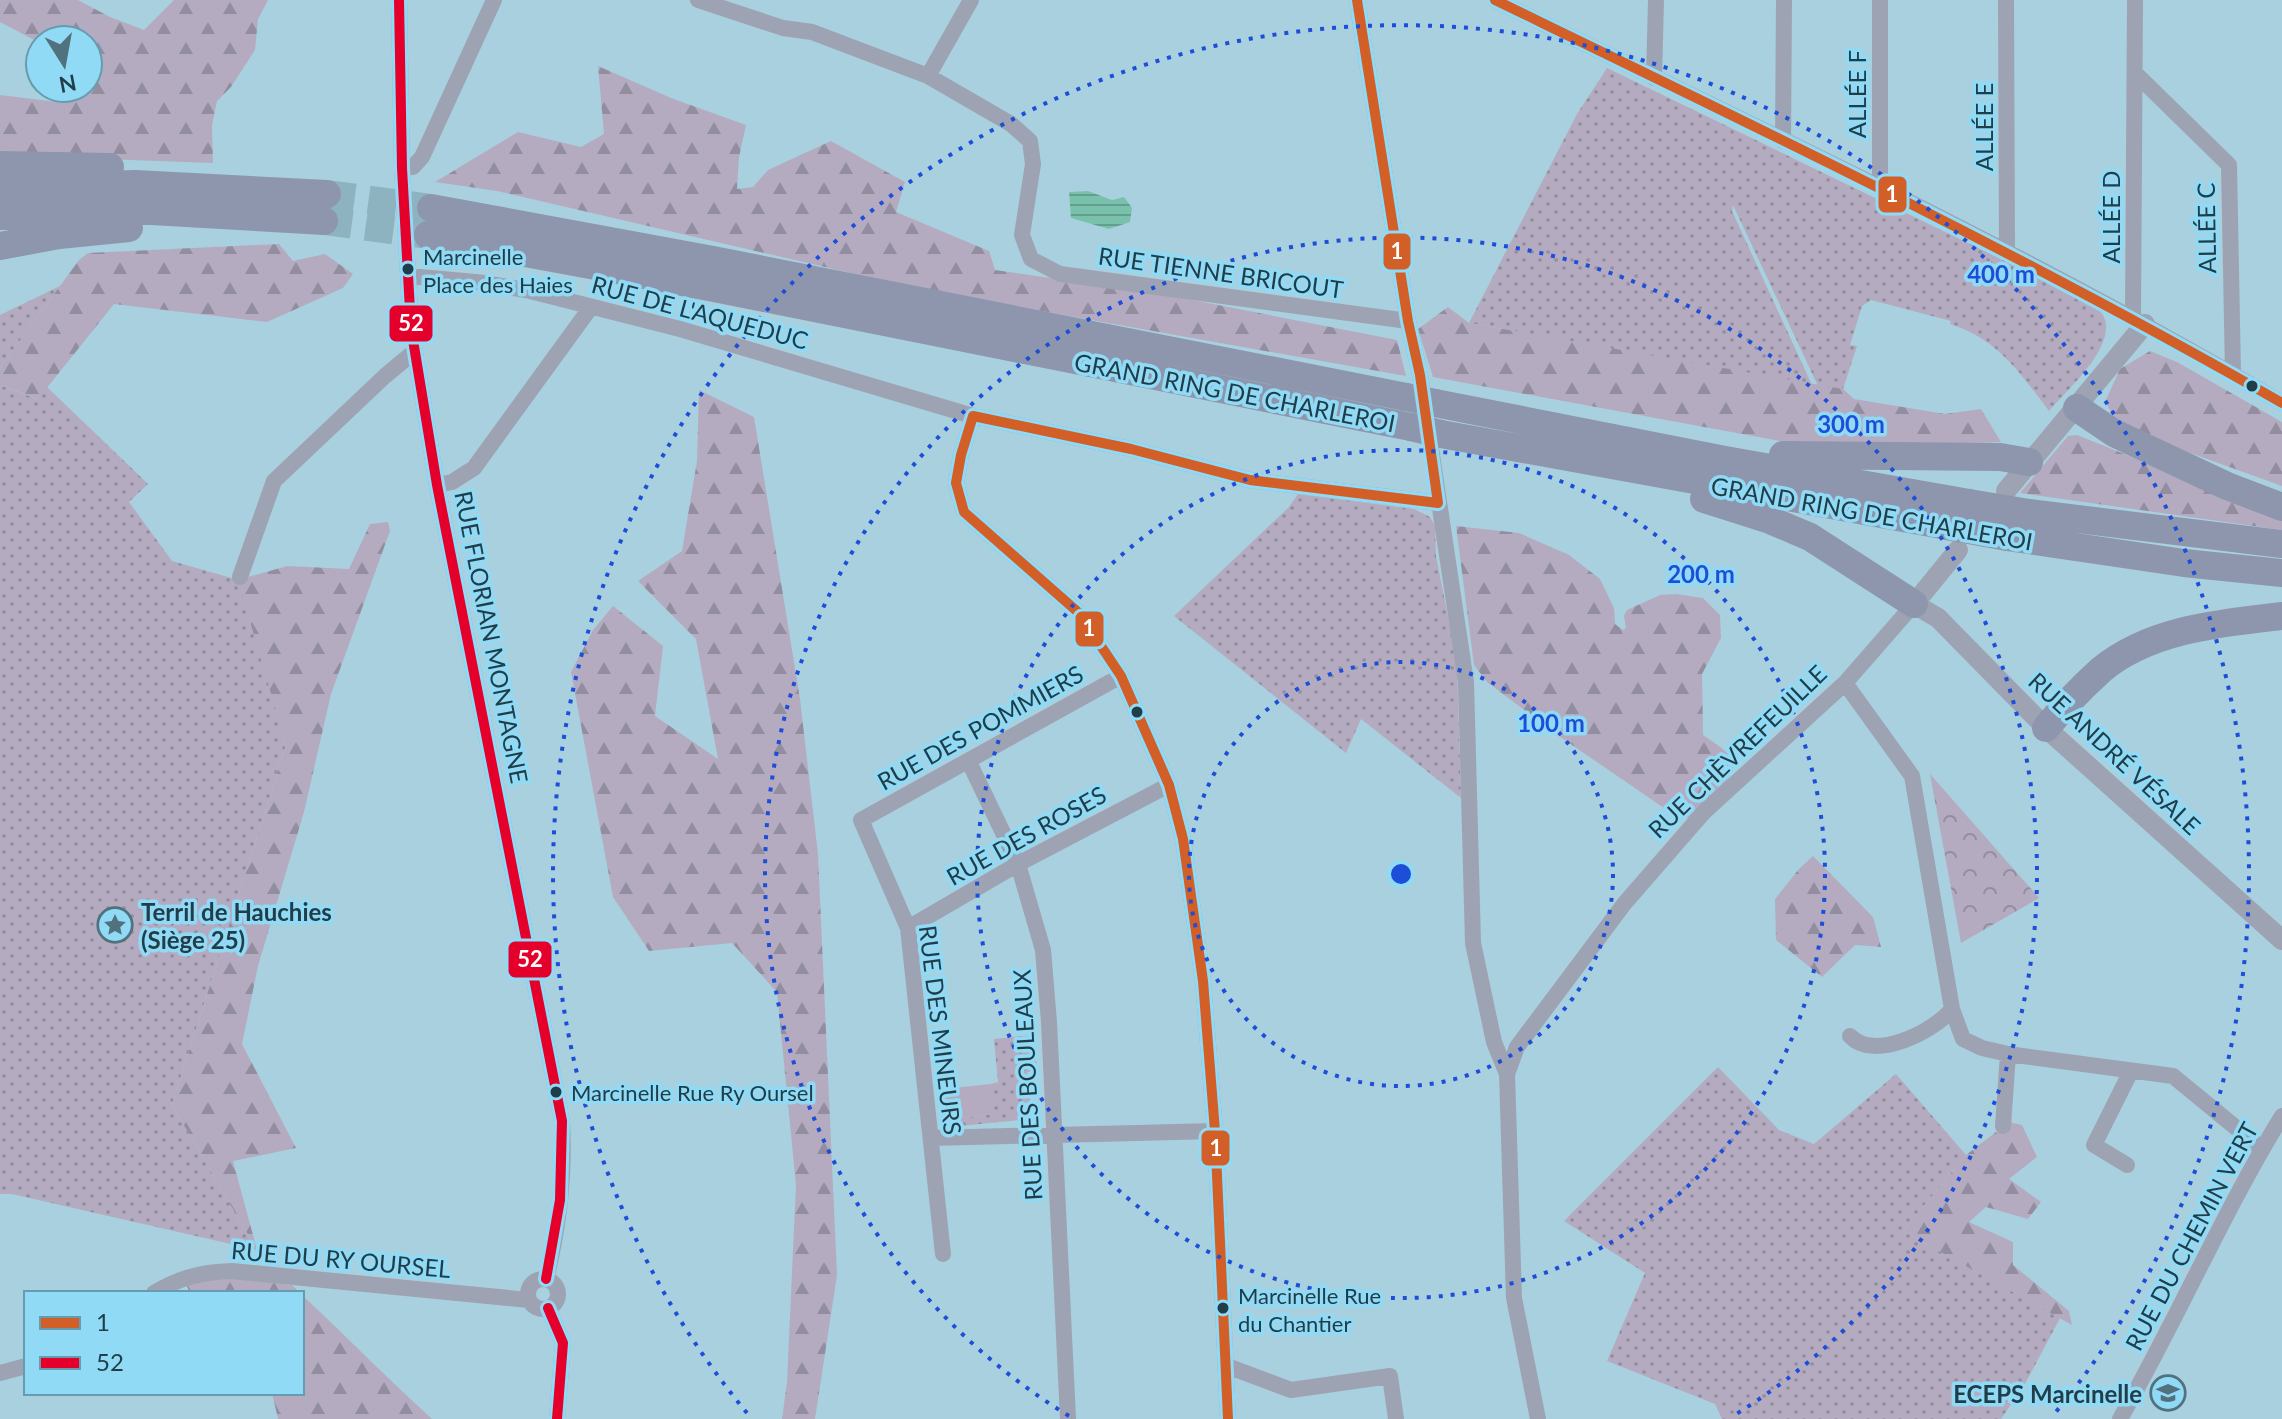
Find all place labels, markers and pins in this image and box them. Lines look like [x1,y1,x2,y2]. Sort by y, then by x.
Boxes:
place label: Marcinelle Place des Haies [423,243,573,298]
marker: Marcinelle Place des Haies [400,261,416,277]
unlabelled marker [2244,378,2260,394]
unlabelled marker [1129,704,1145,720]
centre of rings [1387,860,1415,888]
place label: Terril de Hauchies (Siège 25) [141,897,332,954]
place icon: Terril de Hauchies (Siège 25) [96,906,134,944]
place label: Marcinelle Rue Ry Oursel [571,1079,814,1106]
marker: Marcinelle Rue Ry Oursel [548,1084,564,1100]
place label: Marcinelle Rue du Chantier [1238,1282,1381,1337]
marker: Marcinelle Rue du Chantier [1215,1300,1231,1316]
school or university icon: ECEPS Marcinelle [2149,1374,2187,1412]
place label: ECEPS Marcinelle [1953,1379,2142,1408]

